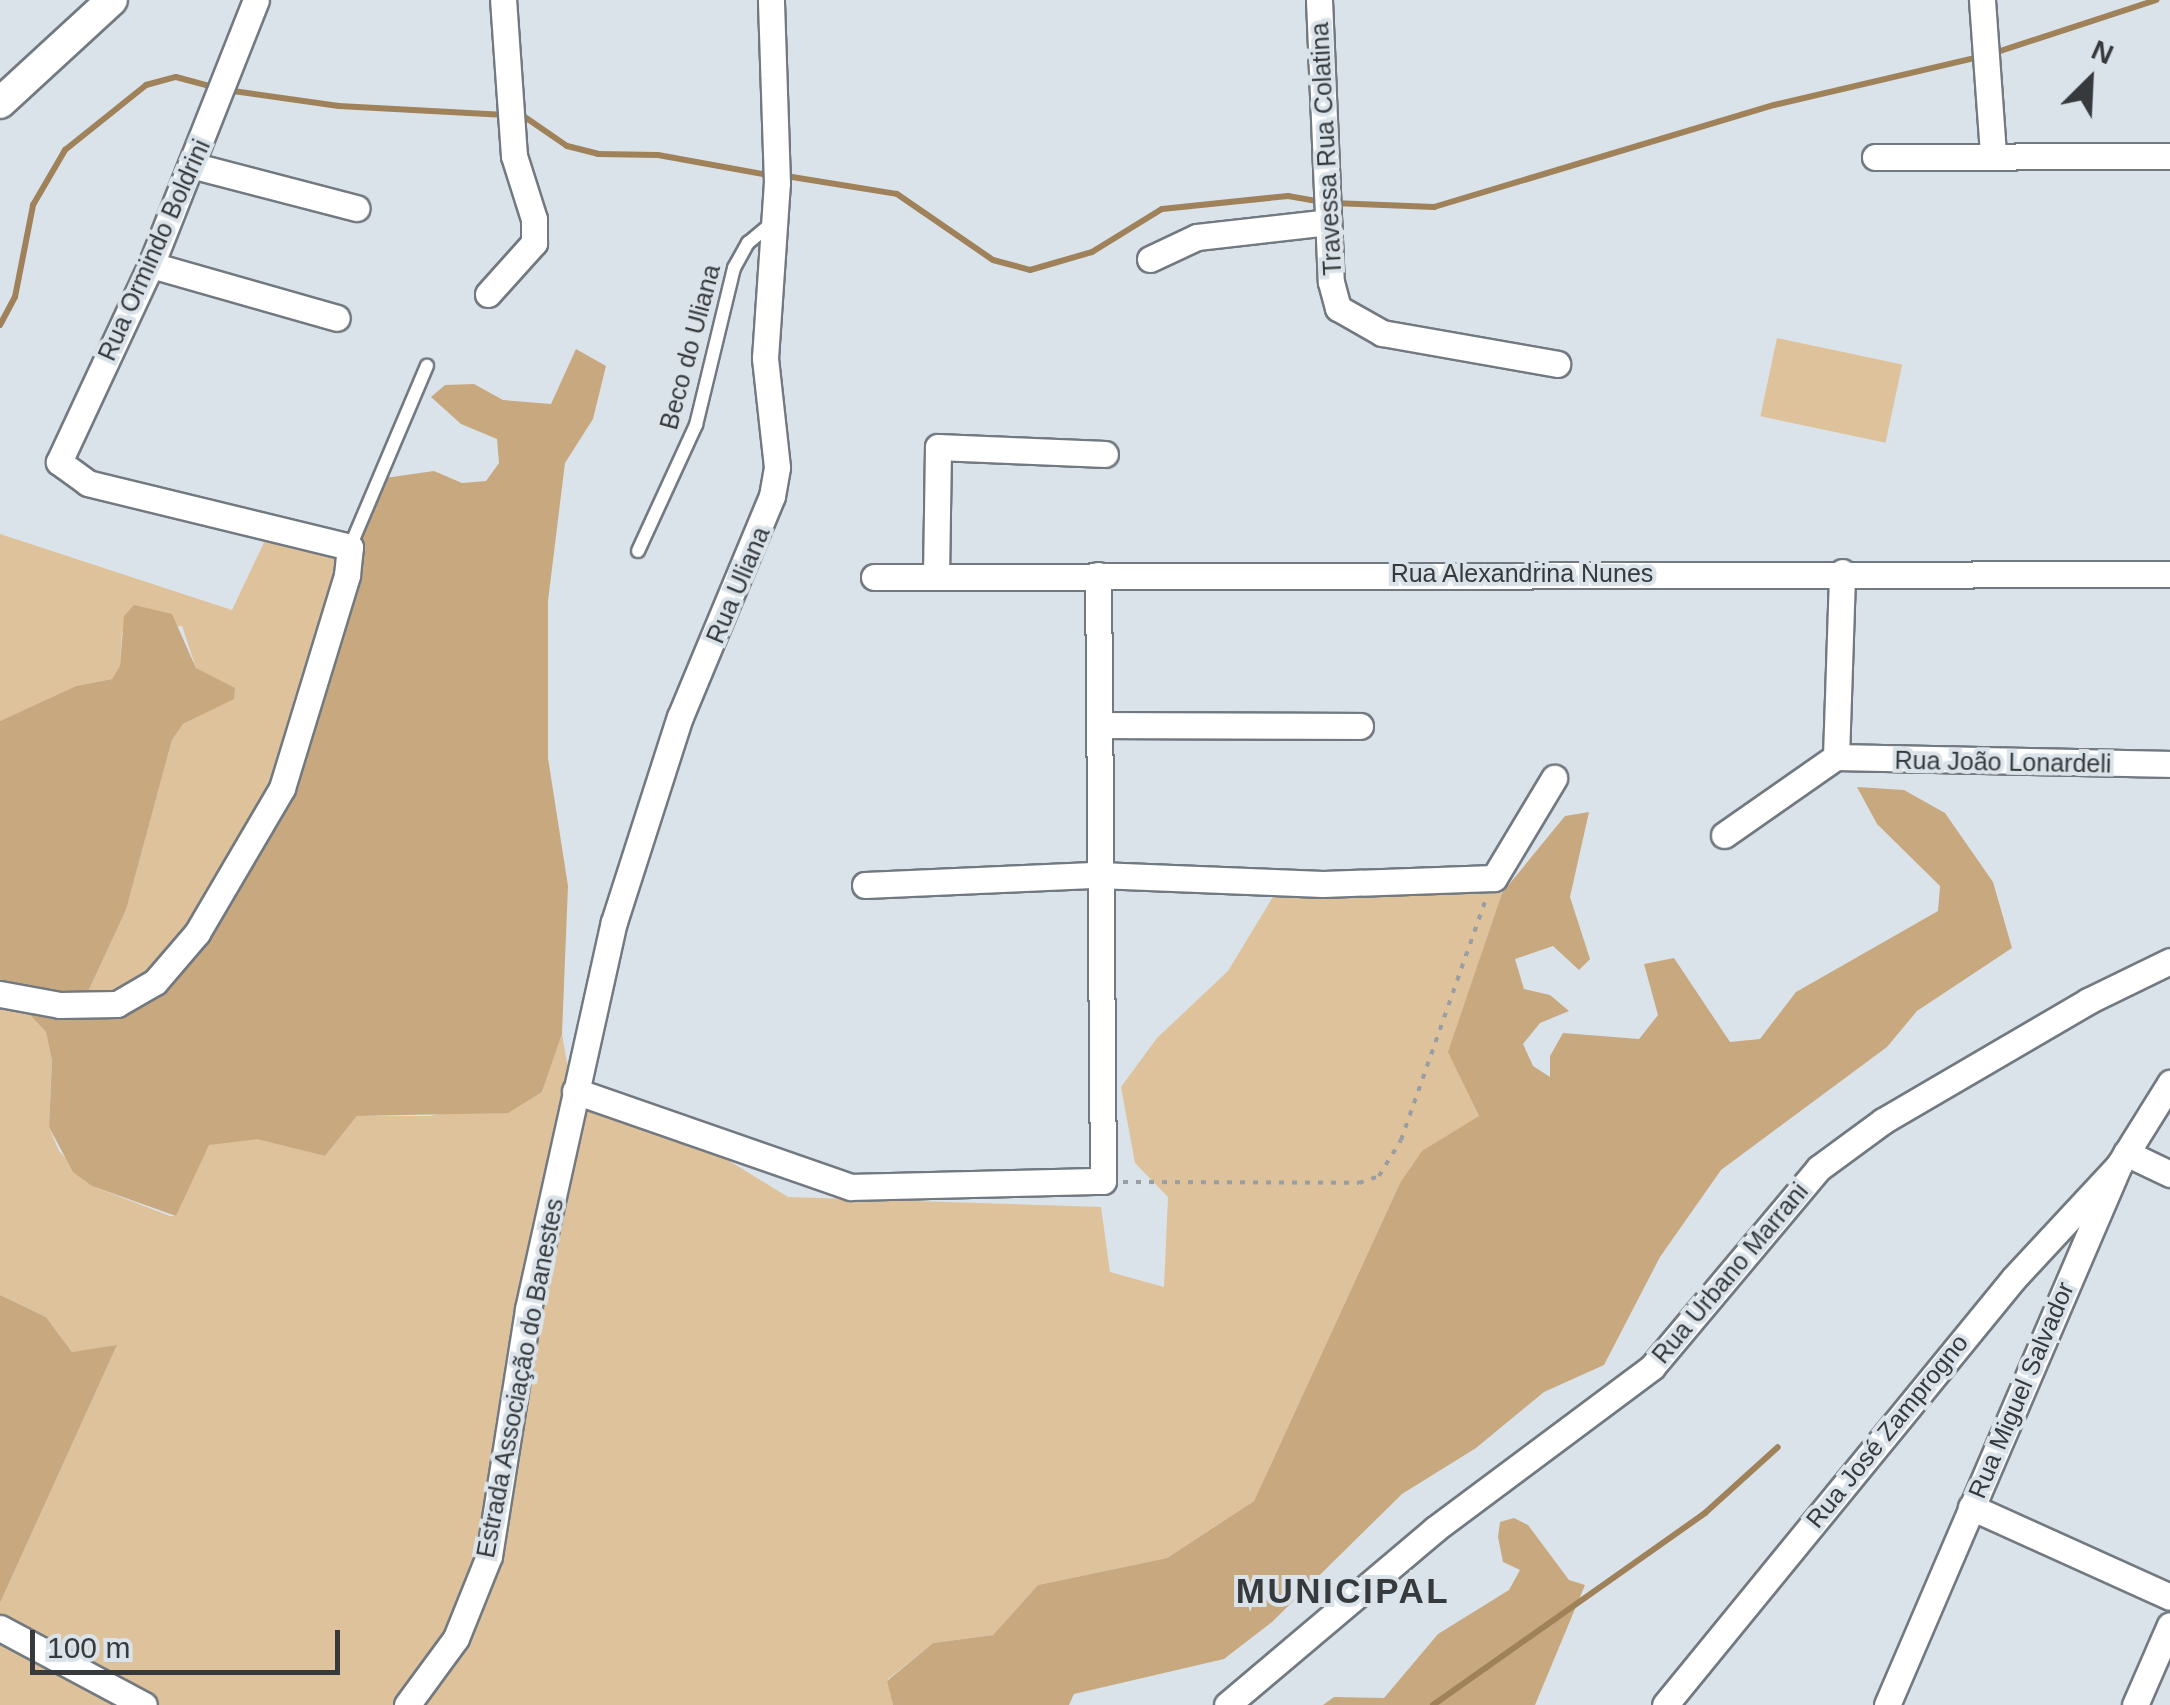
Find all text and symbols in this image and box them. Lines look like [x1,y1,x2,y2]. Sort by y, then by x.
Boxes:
street label: Travessa Rua Colatina [1304,22,1348,276]
north arrow [2040,30,2140,130]
text: N [2087,34,2118,70]
street label: Rua Ormindo Boldrini [92,135,216,365]
street label: Beco do Uliana [654,261,726,433]
street label: Rua Uliana [700,522,776,648]
street label: Rua Alexandrina Nunes [1390,558,1654,588]
street label: Rua João Lonardeli [1894,745,2112,779]
street label: Rua Urbano Marrani [1646,1177,1814,1369]
street label: Estrada Associação do Banestes [470,1195,570,1561]
street label: Rua Miguel Salvador [1962,1277,2080,1503]
street label: Rua José Zamprogno [1800,1328,1974,1534]
district label: MUNICIPAL [1236,1570,1450,1612]
scale bar [35,1610,345,1672]
text: 100 m [47,1631,130,1664]

